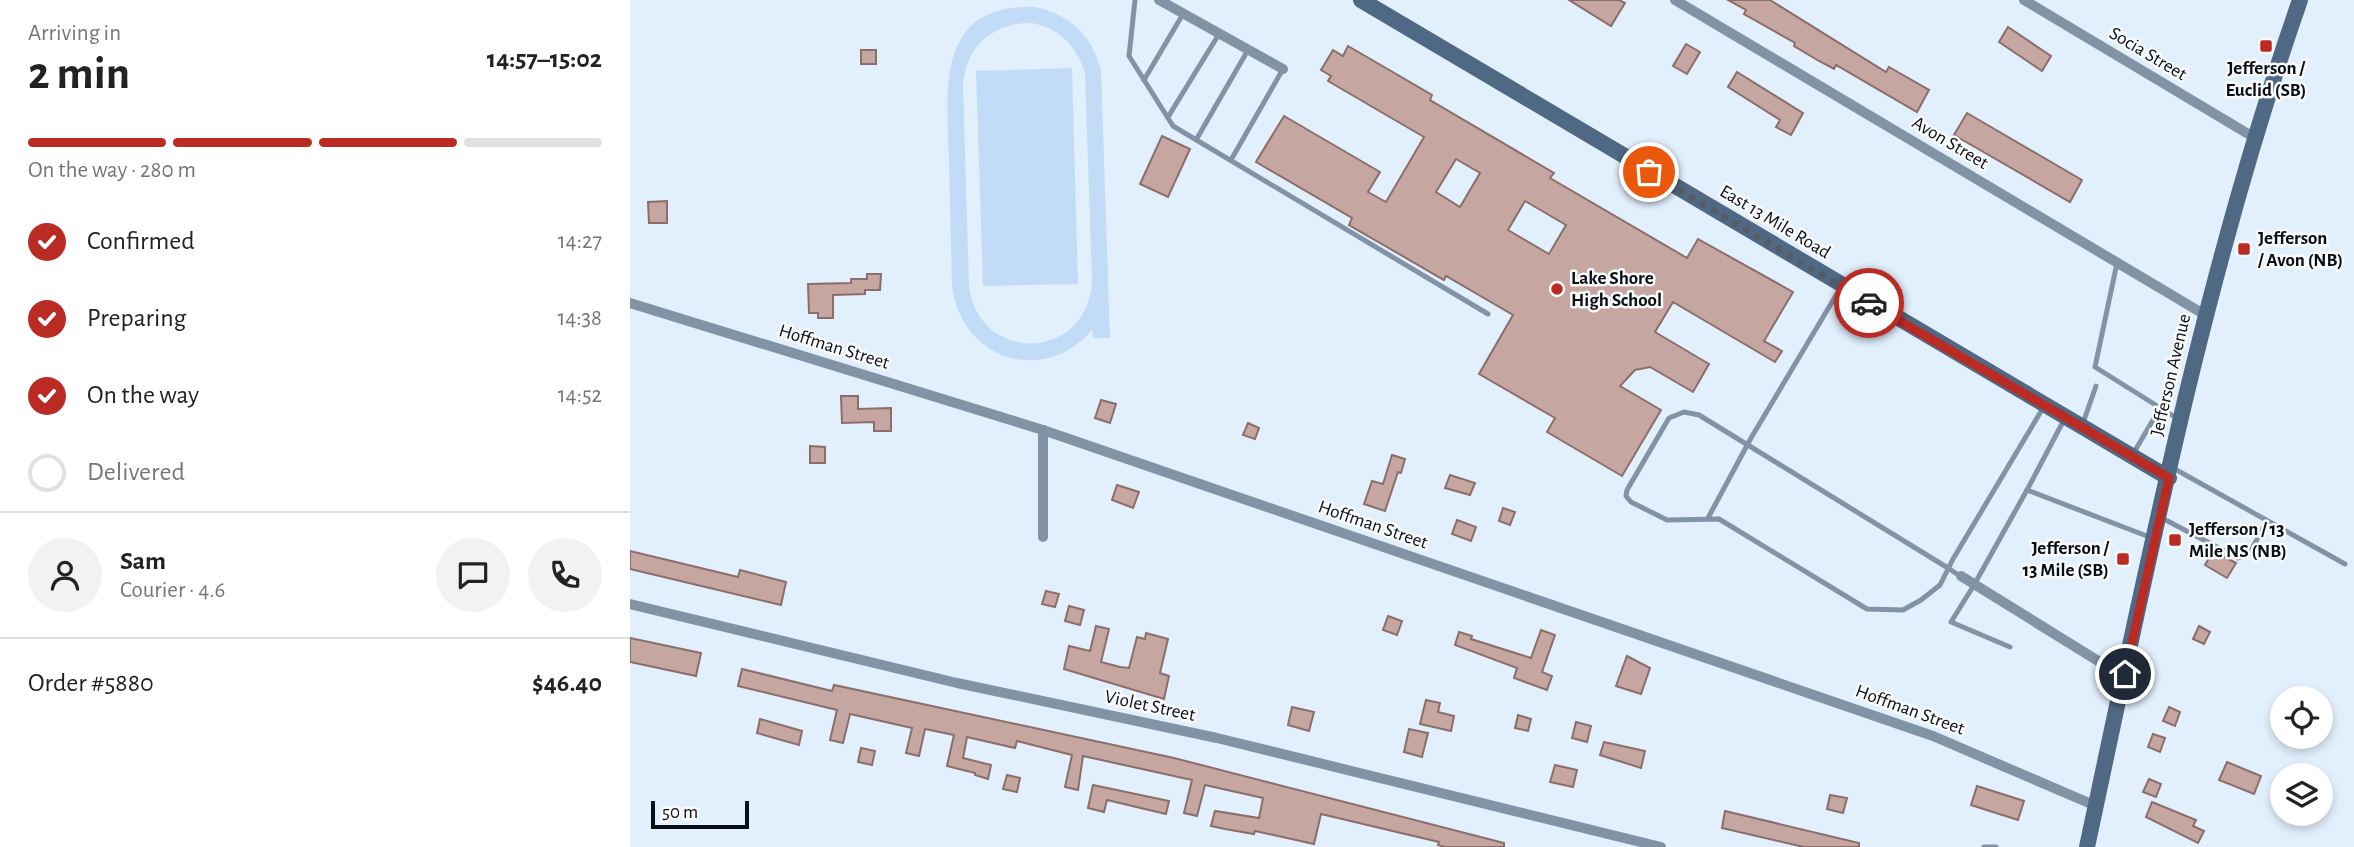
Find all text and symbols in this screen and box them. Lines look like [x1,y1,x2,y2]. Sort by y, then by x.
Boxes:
text: Arriving in [28,22,121,45]
street label: Socia Street [2106,24,2190,84]
marker: Jefferson / Euclid (SB) [2258,38,2274,54]
text: 14:57–15:02 [487,46,602,72]
text: 2 min [28,51,130,97]
place label: Jefferson / Euclid (SB) [2225,59,2307,100]
street label: Avon Street [1909,113,1991,173]
pin [1619,142,1679,202]
icon: bag [1630,153,1668,191]
text: On the way · 280 m [28,159,196,182]
street label: East 13 Mile Road [1716,182,1834,262]
icon: check [28,223,66,261]
text: Confirmed [87,228,195,254]
place label: Jefferson / Avon (NB) [2257,229,2343,270]
text: 14:27 [558,230,602,253]
marker: Jefferson / Avon (NB) [2236,241,2252,257]
courier [1834,268,1904,338]
place label: Lake Shore High School [1571,269,1662,310]
marker: Lake Shore High School [1549,281,1565,297]
icon: car [1850,284,1888,322]
icon: check [28,300,66,338]
text: Preparing [87,305,186,331]
text: 14:38 [557,307,602,330]
street label: Jefferson Avenue [2148,312,2194,438]
street label: Hoffman Street [776,321,892,373]
icon: check [28,377,66,415]
text: On the way [87,382,199,408]
text: 14:52 [558,384,602,407]
text: Delivered [87,459,185,485]
street label: Hoffman Street [1316,497,1430,553]
place label: Jefferson / 13 Mile NS (NB) [2189,520,2287,561]
marker: Jefferson / 13 Mile NS (NB) [2167,532,2183,548]
button: person [28,538,102,612]
button: chat [436,538,510,612]
button: phone [528,538,602,612]
place label: Jefferson / 13 Mile (SB) [2022,539,2110,580]
text: Sam [120,548,166,574]
marker: Jefferson / 13 Mile (SB) [2115,551,2131,567]
text: Courier · 4.6 [120,579,225,602]
pin [2095,644,2155,704]
icon: home [2106,655,2144,693]
text: Order #5880 [28,670,154,696]
text: $46.40 [532,670,602,696]
street label: Hoffman Street [1853,681,1967,739]
map controls [2270,686,2333,826]
button: locate [2270,686,2333,749]
street label: Violet Street [1103,687,1197,725]
button: layers [2270,763,2333,826]
scale bar [651,798,749,830]
text: 50 m [662,803,698,822]

